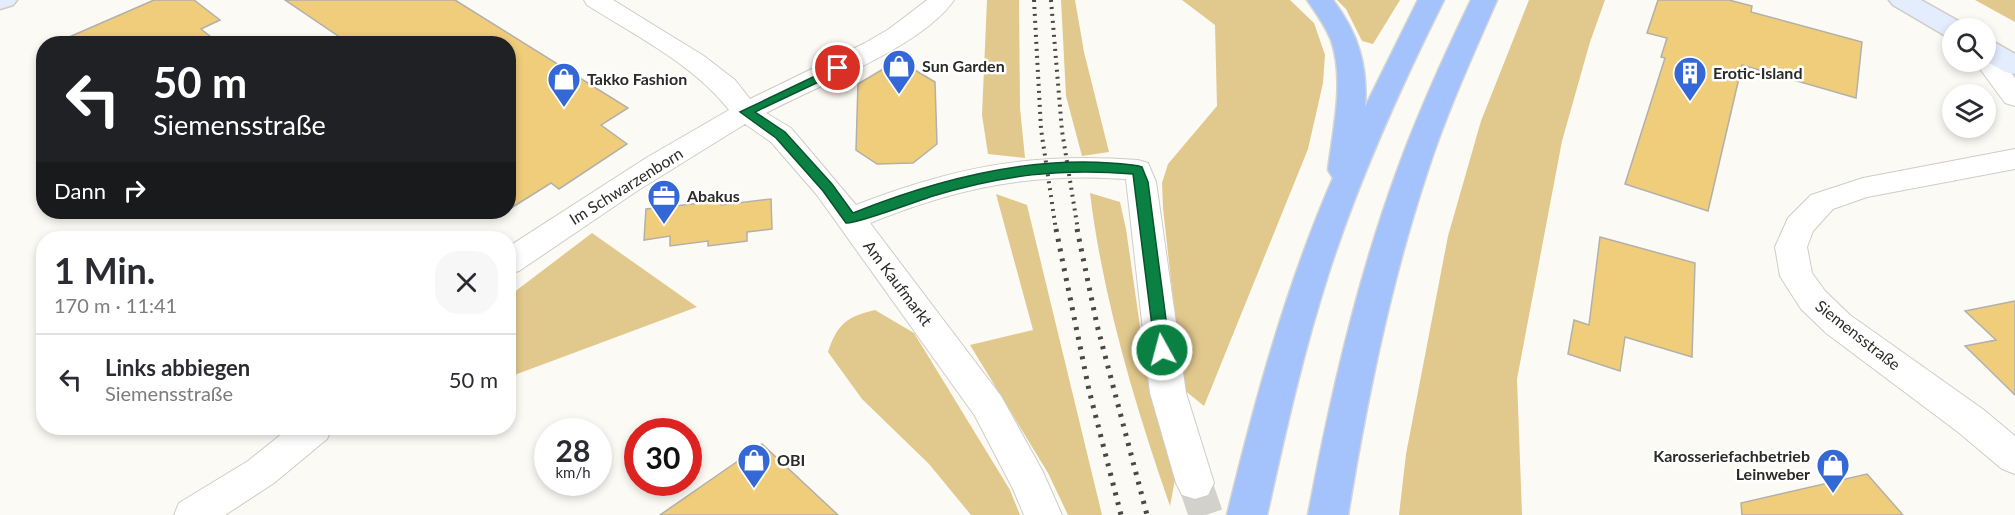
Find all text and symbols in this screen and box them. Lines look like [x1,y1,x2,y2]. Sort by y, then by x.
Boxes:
map controls [1942,18,1996,138]
button: search [1942,18,1996,72]
pin [812,42,863,93]
shop icon: Sun Garden [881,48,917,95]
icon: arrive [821,51,854,84]
building icon: Erotic-Island [1672,55,1708,102]
place label: Sun Garden [922,56,1005,75]
text: 50 m [153,57,247,107]
icon: left [54,60,132,138]
shop icon: Takko Fashion [546,61,582,108]
place label: Erotic-Island [1713,63,1802,82]
place label: Takko Fashion [587,69,687,88]
button: layers [1942,84,1996,138]
text: Siemensstraße [153,108,326,141]
street label: Im Schwarzenborn [565,143,686,228]
icon: right [118,174,151,207]
text: Dann [54,177,106,204]
office icon: Abakus [646,178,682,225]
place label: Abakus [686,186,740,205]
street label: Am Kaufmarkt [860,236,937,329]
text: 1 Min. [54,248,155,292]
button: close [435,251,498,314]
text: 170 m · 11:41 [54,293,177,317]
street label: Siemensstraße [1812,296,1905,374]
position arrow [1130,318,1194,382]
text: Links abbiegen [105,354,250,381]
icon: left [54,363,87,396]
text: 50 m [449,366,498,393]
text: Siemensstraße [105,381,233,405]
speed limit sign: 30 [624,418,702,496]
text: 28 [556,432,590,468]
shop icon: OBI [736,442,772,489]
place label: Karosseriefachbetrieb Leinweber [1653,446,1810,483]
shop icon: Karosseriefachbetrieb Leinweber [1815,447,1851,494]
place label: OBI [777,450,805,469]
text: km/h [555,463,591,481]

